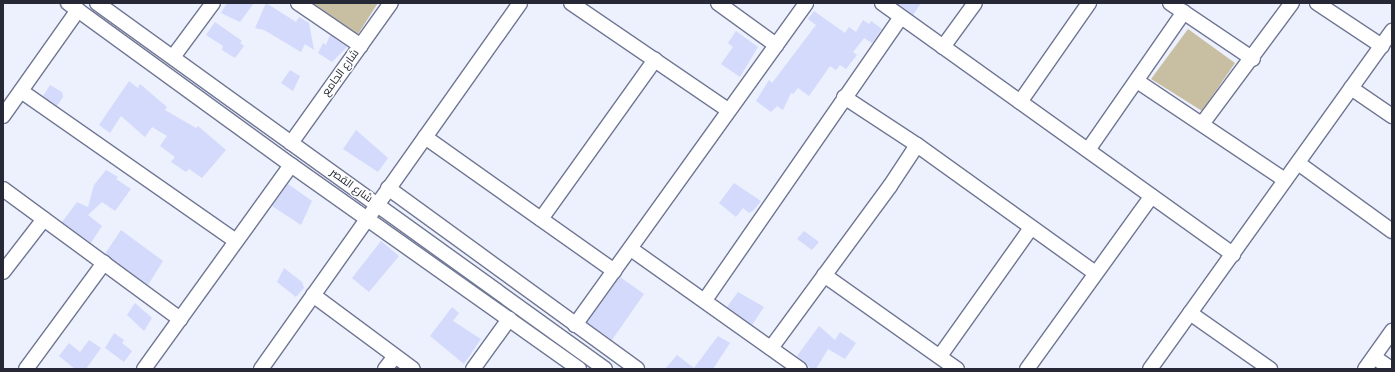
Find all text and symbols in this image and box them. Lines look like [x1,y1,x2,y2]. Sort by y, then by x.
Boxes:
street label: شارع الجامع [320,47,362,99]
street label: شارع القصر [327,166,375,206]

